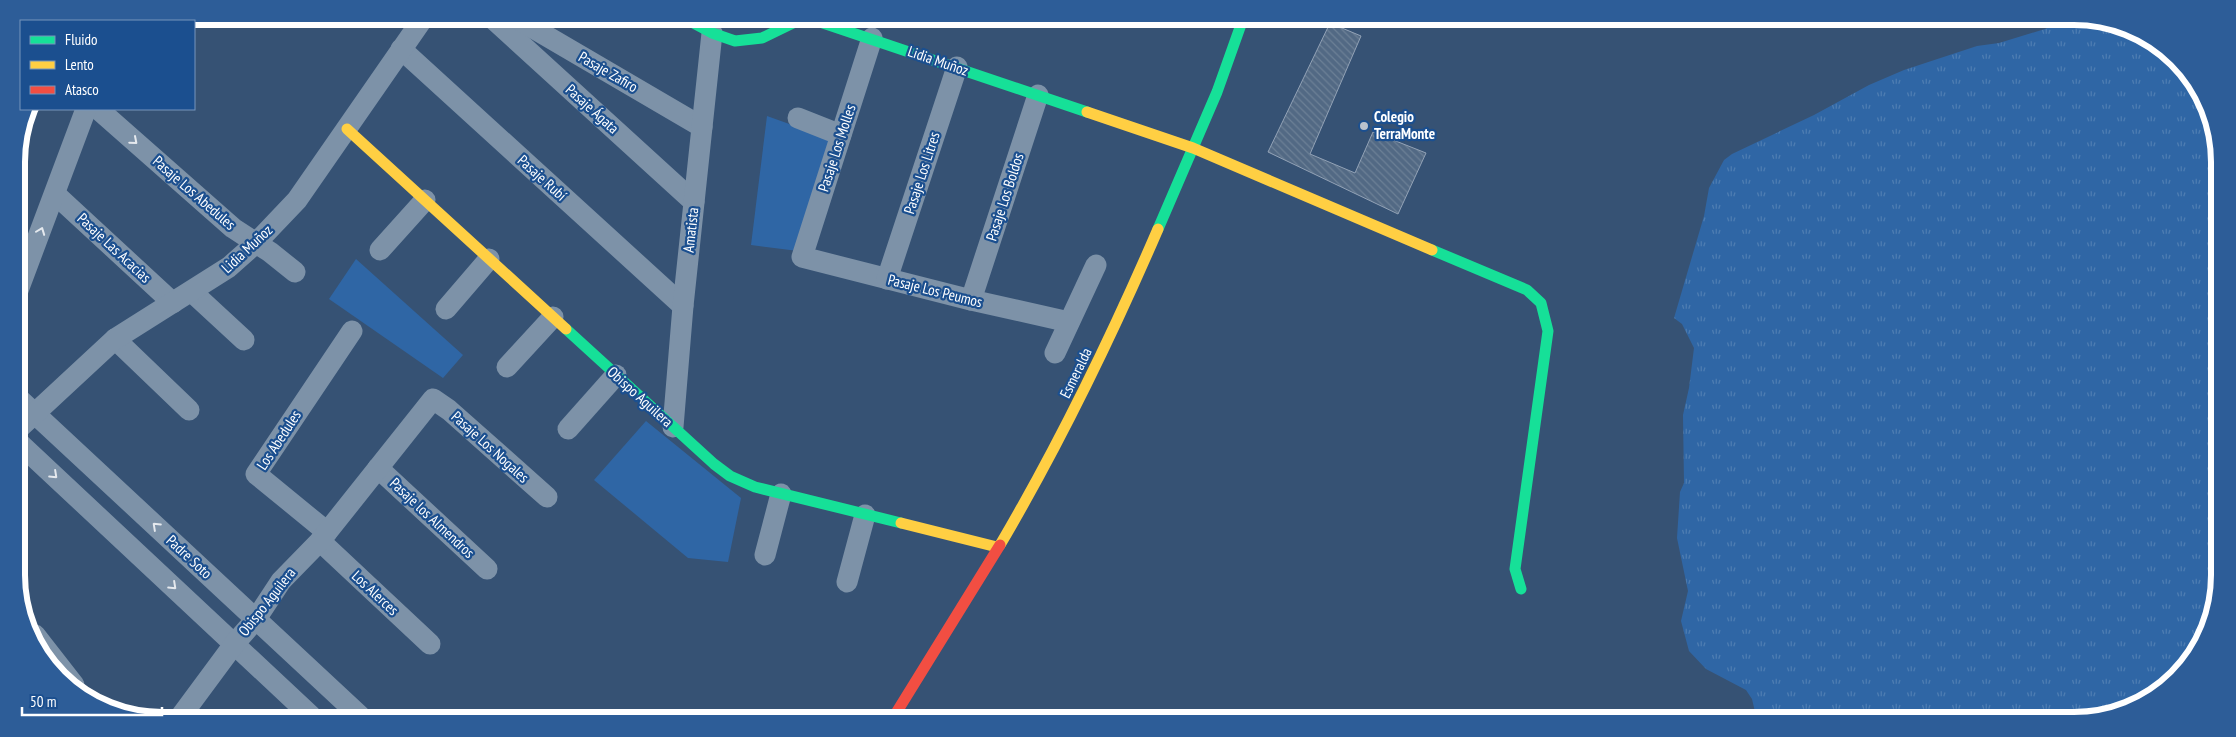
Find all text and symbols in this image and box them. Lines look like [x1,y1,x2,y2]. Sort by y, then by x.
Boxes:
legend [20,20,195,110]
text: Fluido [65,30,97,49]
street label: Lidia Muñoz [905,41,971,80]
street label: Pasaje Zafiro [575,47,641,96]
text: Lento [65,55,94,74]
text: Atasco [65,80,99,99]
street label: Pasaje Ágata [562,80,623,137]
street label: Pasaje Los Molles [813,102,860,194]
place label: Colegio TerraMonte [1374,107,1435,143]
marker: Colegio TerraMonte [1358,120,1370,132]
street label: Pasaje Los Litres [899,129,944,216]
one-way arrow [129,135,138,144]
street label: Pasaje Los Boldos [981,150,1028,243]
street label: Pasaje Rubí [514,151,571,205]
street label: Pasaje Los Abedules [149,152,240,234]
street label: Amatista [679,206,702,254]
street label: Pasaje Las Acacias [74,209,155,287]
street label: Lidia Muñoz [217,220,276,277]
one-way arrow [35,227,45,236]
street label: Pasaje Los Peumos [886,270,984,311]
street label: Esmeralda [1055,345,1096,401]
street label: Obispo Aguilera [604,362,677,431]
street label: Los Abedules [252,406,305,473]
street label: Pasaje Los Nogales [448,407,533,487]
one-way arrow [48,469,57,478]
street label: Pasaje los Almendros [386,473,479,562]
one-way arrow [153,523,162,532]
street label: Padre Soto [162,531,216,583]
street label: Obispo Aguilera [234,564,299,640]
street label: Los Alerces [348,566,403,619]
one-way arrow [167,580,176,589]
scale bar [22,684,162,716]
text: 50 m [30,692,56,711]

